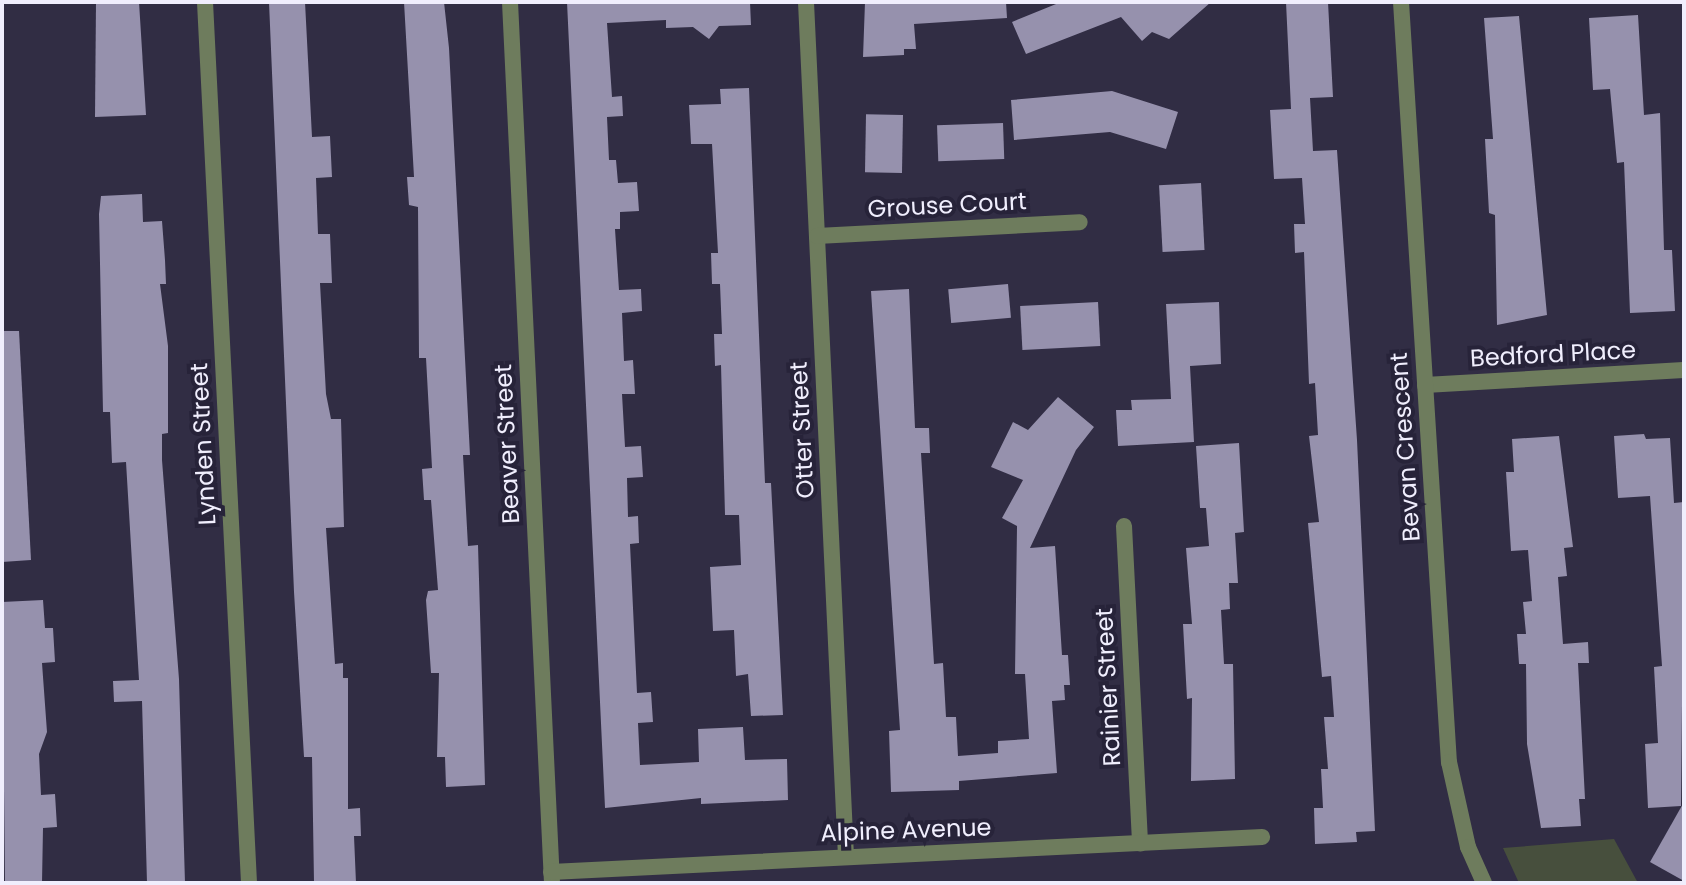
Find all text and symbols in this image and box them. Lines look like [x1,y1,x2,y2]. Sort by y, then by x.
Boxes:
street label: Grouse Court [867,186,1027,224]
street label: Bedford Place [1469,335,1637,373]
street label: Bevan Crescent [1384,351,1426,543]
street label: Otter Street [784,361,820,499]
street label: Lynden Street [184,362,222,526]
street label: Beaver Street [488,363,526,525]
street label: Rainier Street [1089,607,1127,767]
street label: Alpine Avenue [820,813,992,847]

